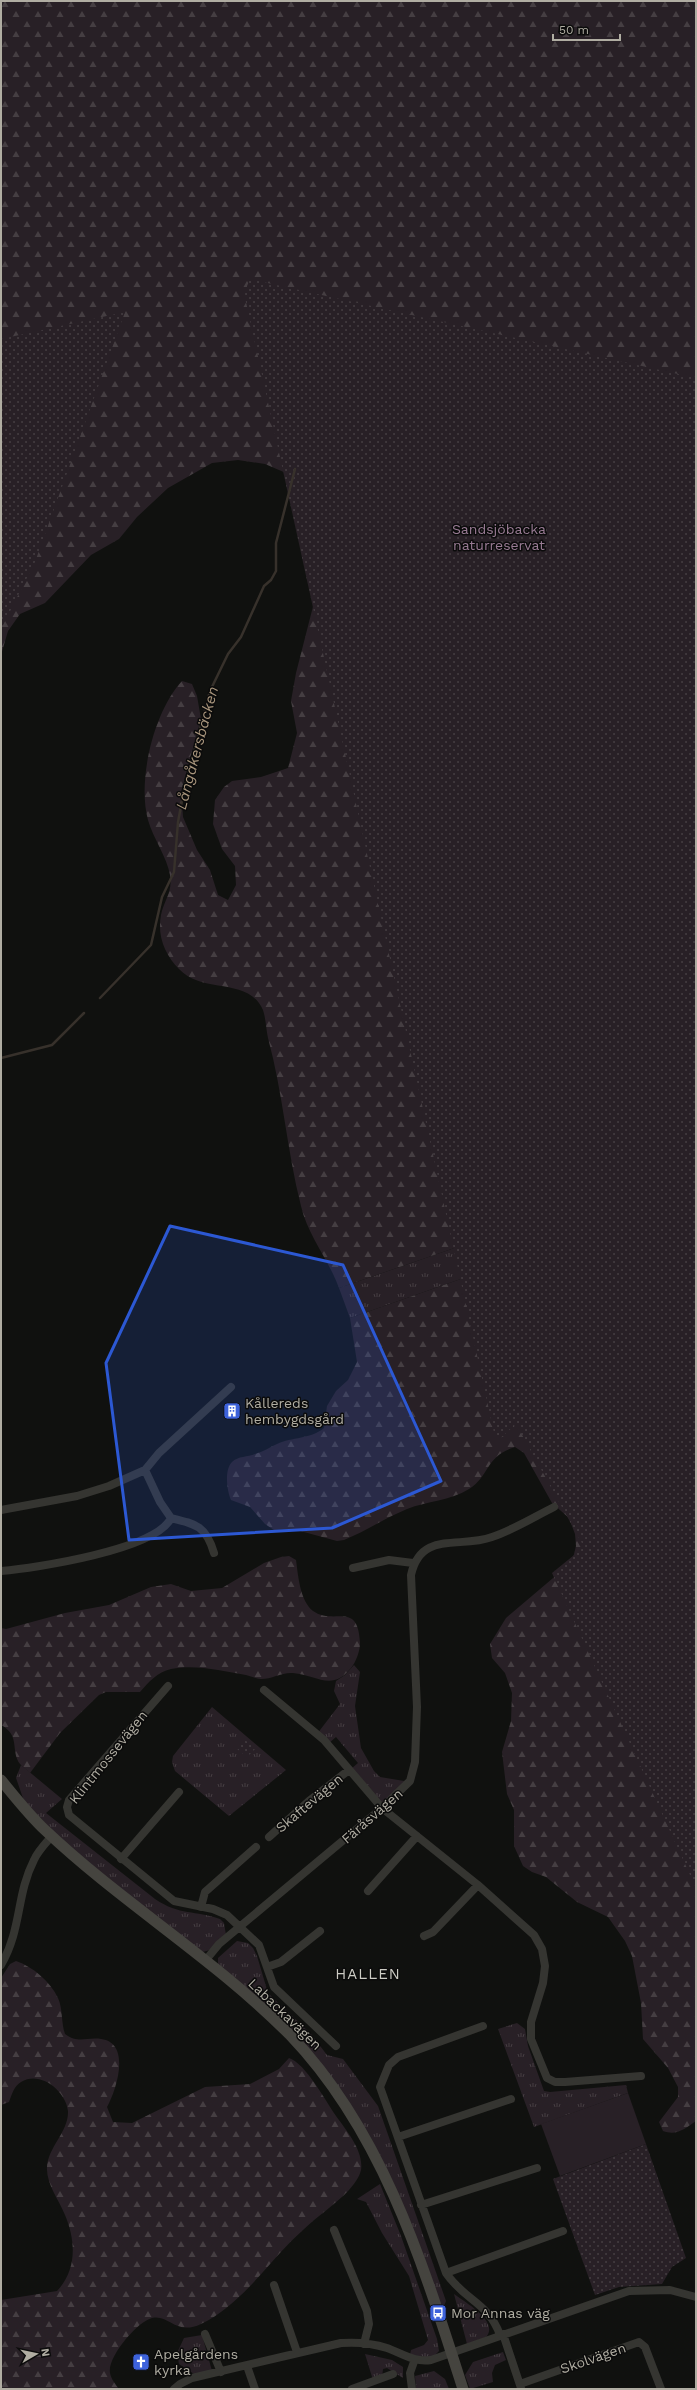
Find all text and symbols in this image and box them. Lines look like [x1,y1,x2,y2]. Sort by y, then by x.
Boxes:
scale bar [553,16,620,42]
text: 50 m [559,23,589,37]
park label: Sandsjöbacka naturreservat [452,521,546,553]
water label: Långåkersbäcken [172,684,222,812]
place label: Kållereds hembygdsgård [245,1395,344,1427]
building icon: Kållereds hembygdsgård [222,1401,242,1421]
street label: Klintmossevägen [66,1707,150,1807]
street label: Skaftevägen [272,1770,346,1836]
street label: Färåsvägen [338,1785,406,1847]
district label: HALLEN [335,1965,401,1983]
street label: Labackavägen [245,1975,325,2053]
bus stop icon: Mor Annas väg [428,2303,448,2323]
place label: Mor Annas väg [451,2305,550,2321]
north arrow [16,2334,56,2374]
street label: Skolvägen [558,2339,628,2377]
place label: Apelgårdens kyrka [154,2346,238,2378]
text: N [38,2347,52,2358]
church icon: Apelgårdens kyrka [131,2352,151,2372]

